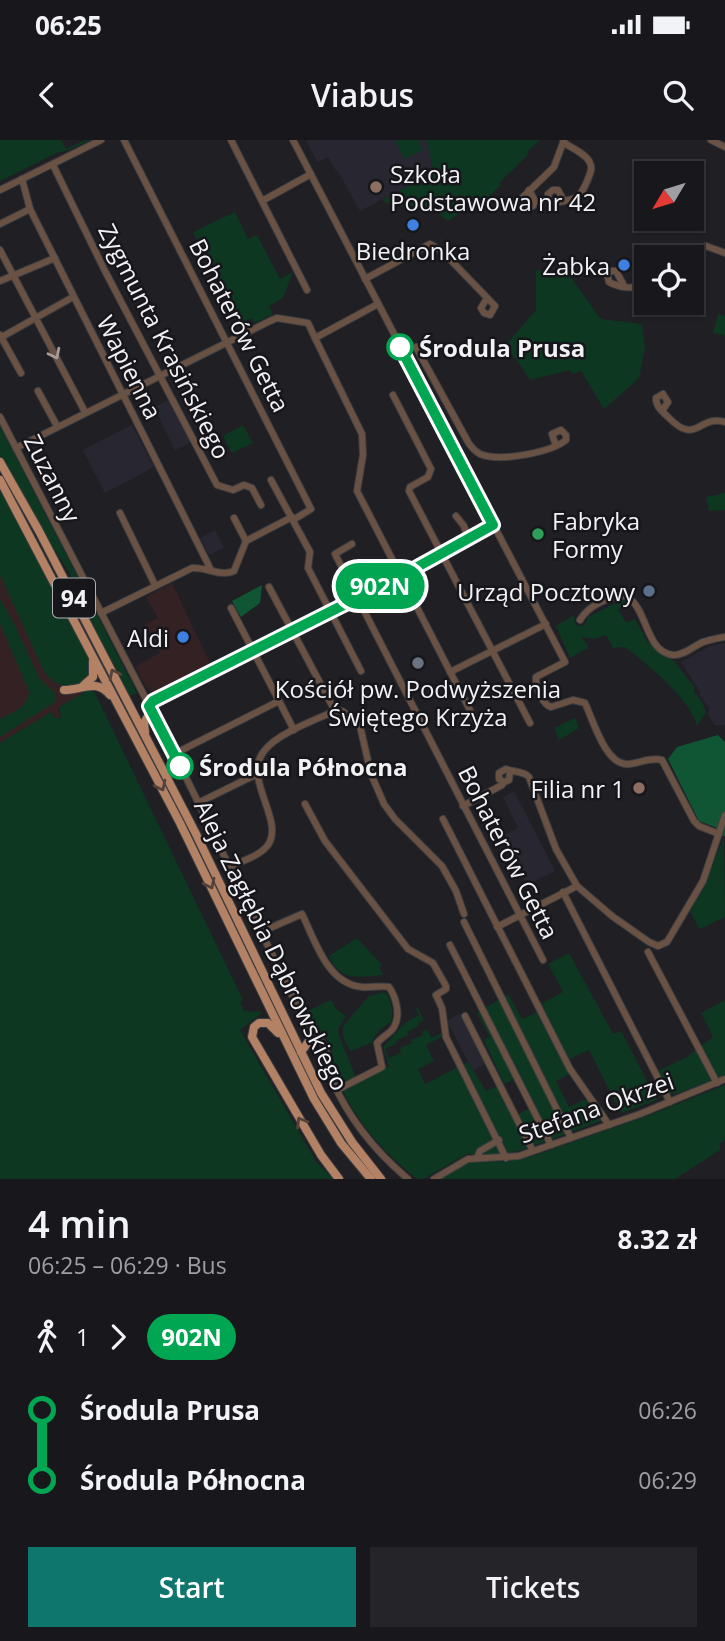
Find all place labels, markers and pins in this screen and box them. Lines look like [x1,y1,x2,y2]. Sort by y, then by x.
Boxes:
place label: Szkoła Podstawowa nr 42 [390,157,596,218]
marker: Szkoła Podstawowa nr 42 [368,179,384,195]
marker: Biedronka [405,217,421,233]
place label: Biedronka [356,234,470,267]
place label: Żabka [542,249,610,282]
marker: Żabka [616,257,632,273]
place label: Środula Prusa [419,331,585,364]
marker: Środula Prusa [387,334,413,360]
place label: Fabryka Formy [552,504,640,565]
marker: Fabryka Formy [530,526,546,542]
place label: Urząd Pocztowy [457,575,636,608]
marker: Urząd Pocztowy [641,583,657,599]
place label: Aldi [127,621,169,654]
marker: Aldi [175,629,191,645]
marker: Kościół pw. Podwyższenia Świętego Krzyża [410,655,426,671]
place label: Kościół pw. Podwyższenia Świętego Krzyża [275,672,561,733]
place label: Środula Północna [199,750,408,783]
marker: Środula Północna [167,753,193,779]
place label: Filia nr 1 [530,772,625,805]
marker: Filia nr 1 [631,780,647,796]

